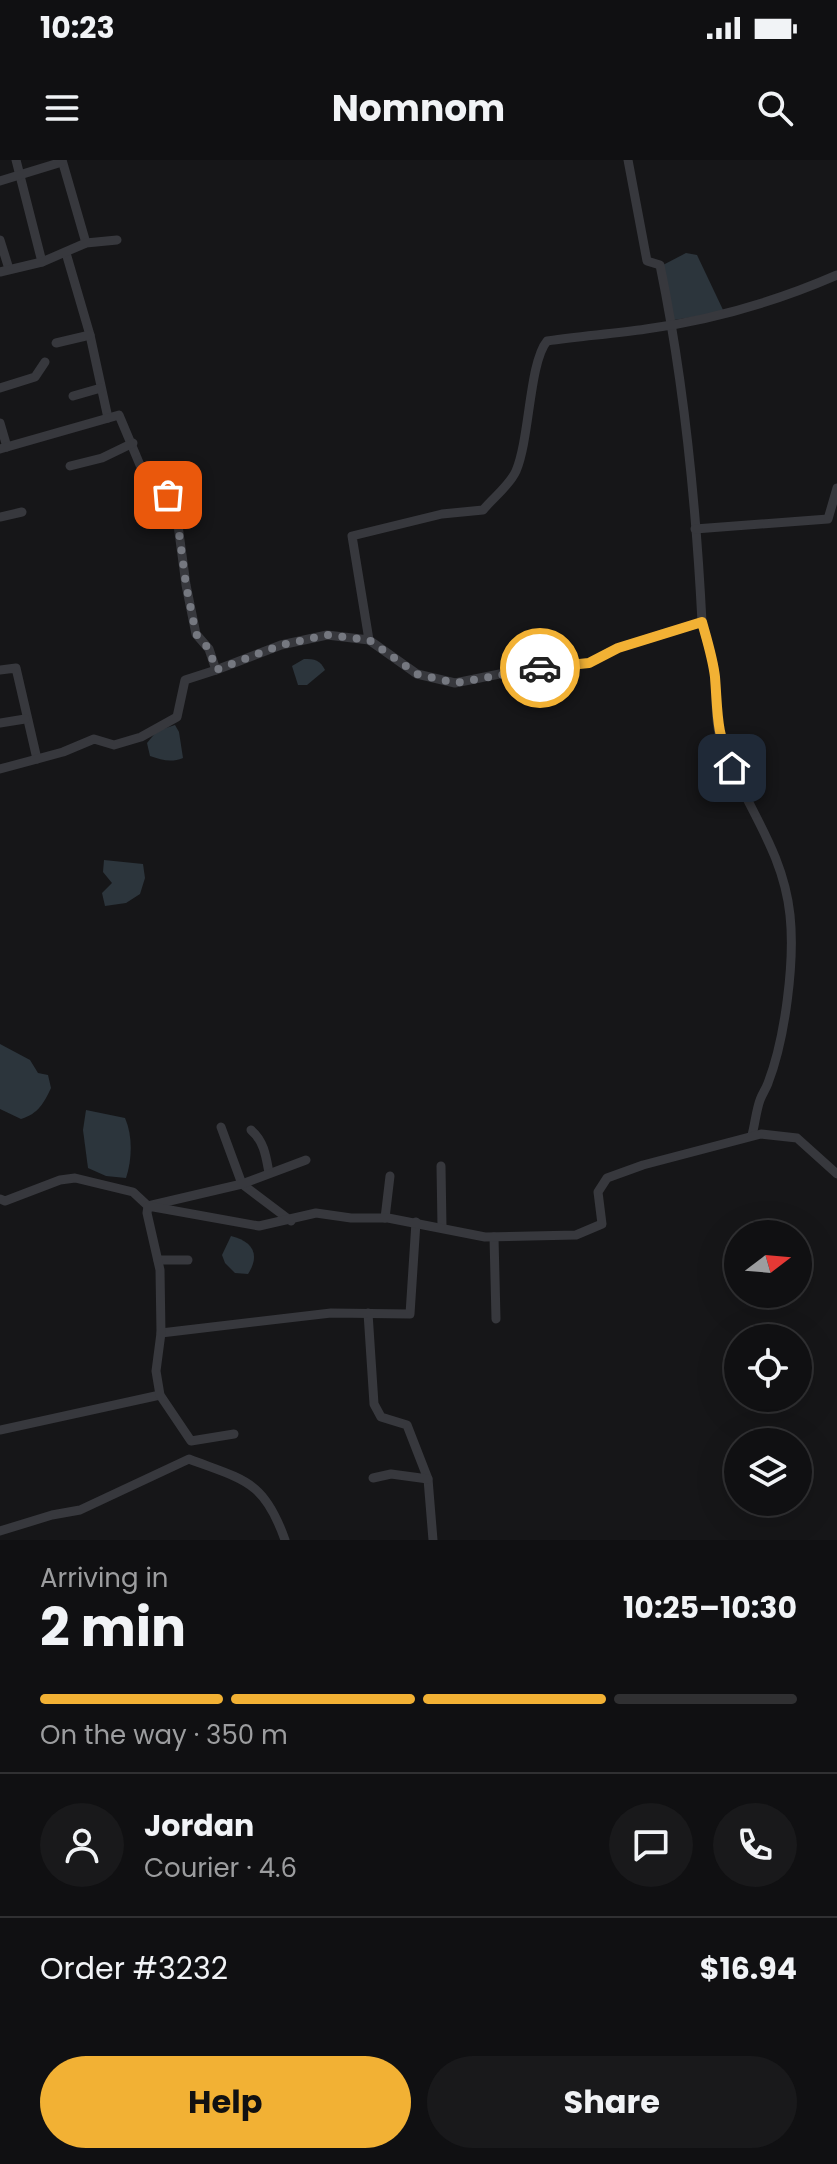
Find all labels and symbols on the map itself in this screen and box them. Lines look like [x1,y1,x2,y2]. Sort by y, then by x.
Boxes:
pin [134,461,202,529]
courier [500,628,580,708]
pin [698,734,766,802]
north arrow [724,1220,812,1308]

